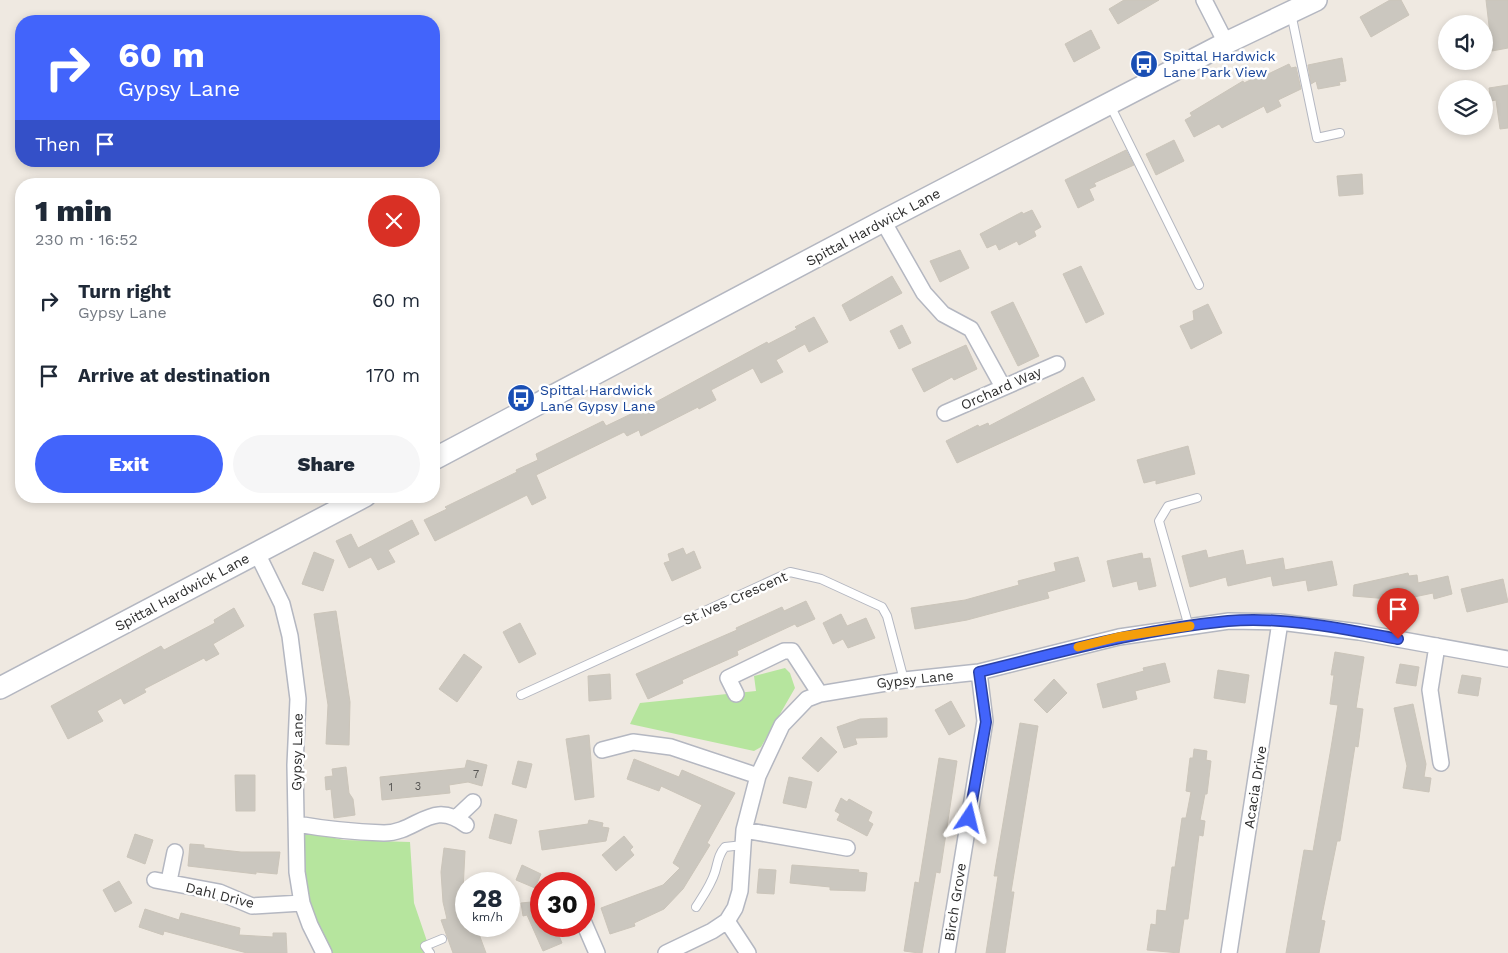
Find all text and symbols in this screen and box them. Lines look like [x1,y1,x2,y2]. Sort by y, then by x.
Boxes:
map controls [1438,15,1493,135]
button: sound [1438,15,1493,70]
text: 60 m [118,34,205,76]
icon: right [35,35,100,100]
place label: Spittal Hardwick Lane Park View [1163,48,1275,80]
bus stop icon: Spittal Hardwick Lane Park View [1129,49,1159,79]
text: Gypsy Lane [118,76,240,101]
button: layers [1438,80,1493,135]
icon: arrive [91,130,119,158]
text: Then [35,133,81,156]
street label: Spittal Hardwick Lane [803,185,943,269]
text: 1 min [35,193,112,228]
button: close [368,195,420,247]
text: 230 m · 16:52 [35,230,138,249]
text: Turn right [78,280,171,303]
icon: right [35,287,63,315]
text: 60 m [372,289,420,312]
text: Gypsy Lane [78,303,167,322]
icon: arrive [35,362,63,390]
street label: Orchard Way [958,363,1045,413]
text: Arrive at destination [78,364,270,387]
text: 170 m [366,364,420,387]
place label: Spittal Hardwick Lane Gypsy Lane [540,382,656,414]
bus stop icon: Spittal Hardwick Lane Gypsy Lane [506,383,536,413]
button: Exit [35,435,223,493]
button: Share [233,435,420,493]
street label: Spittal Hardwick Lane [112,550,252,634]
street label: St Ives Crescent [681,568,790,628]
pin [1377,588,1419,639]
icon: arrive [1384,595,1412,623]
street label: Gypsy Lane [876,667,954,691]
street label: Gypsy Lane [288,713,306,791]
street label: Acacia Drive [1241,744,1269,830]
house number: 7 [473,768,479,781]
house number: 3 [415,780,421,793]
house number: 1 [389,781,393,794]
position arrow [942,791,994,843]
street label: Birch Grove [941,862,969,942]
speed limit sign: 30 [530,872,595,937]
street label: Dahl Drive [184,879,256,911]
text: 28 [472,884,503,913]
text: km/h [472,910,503,924]

